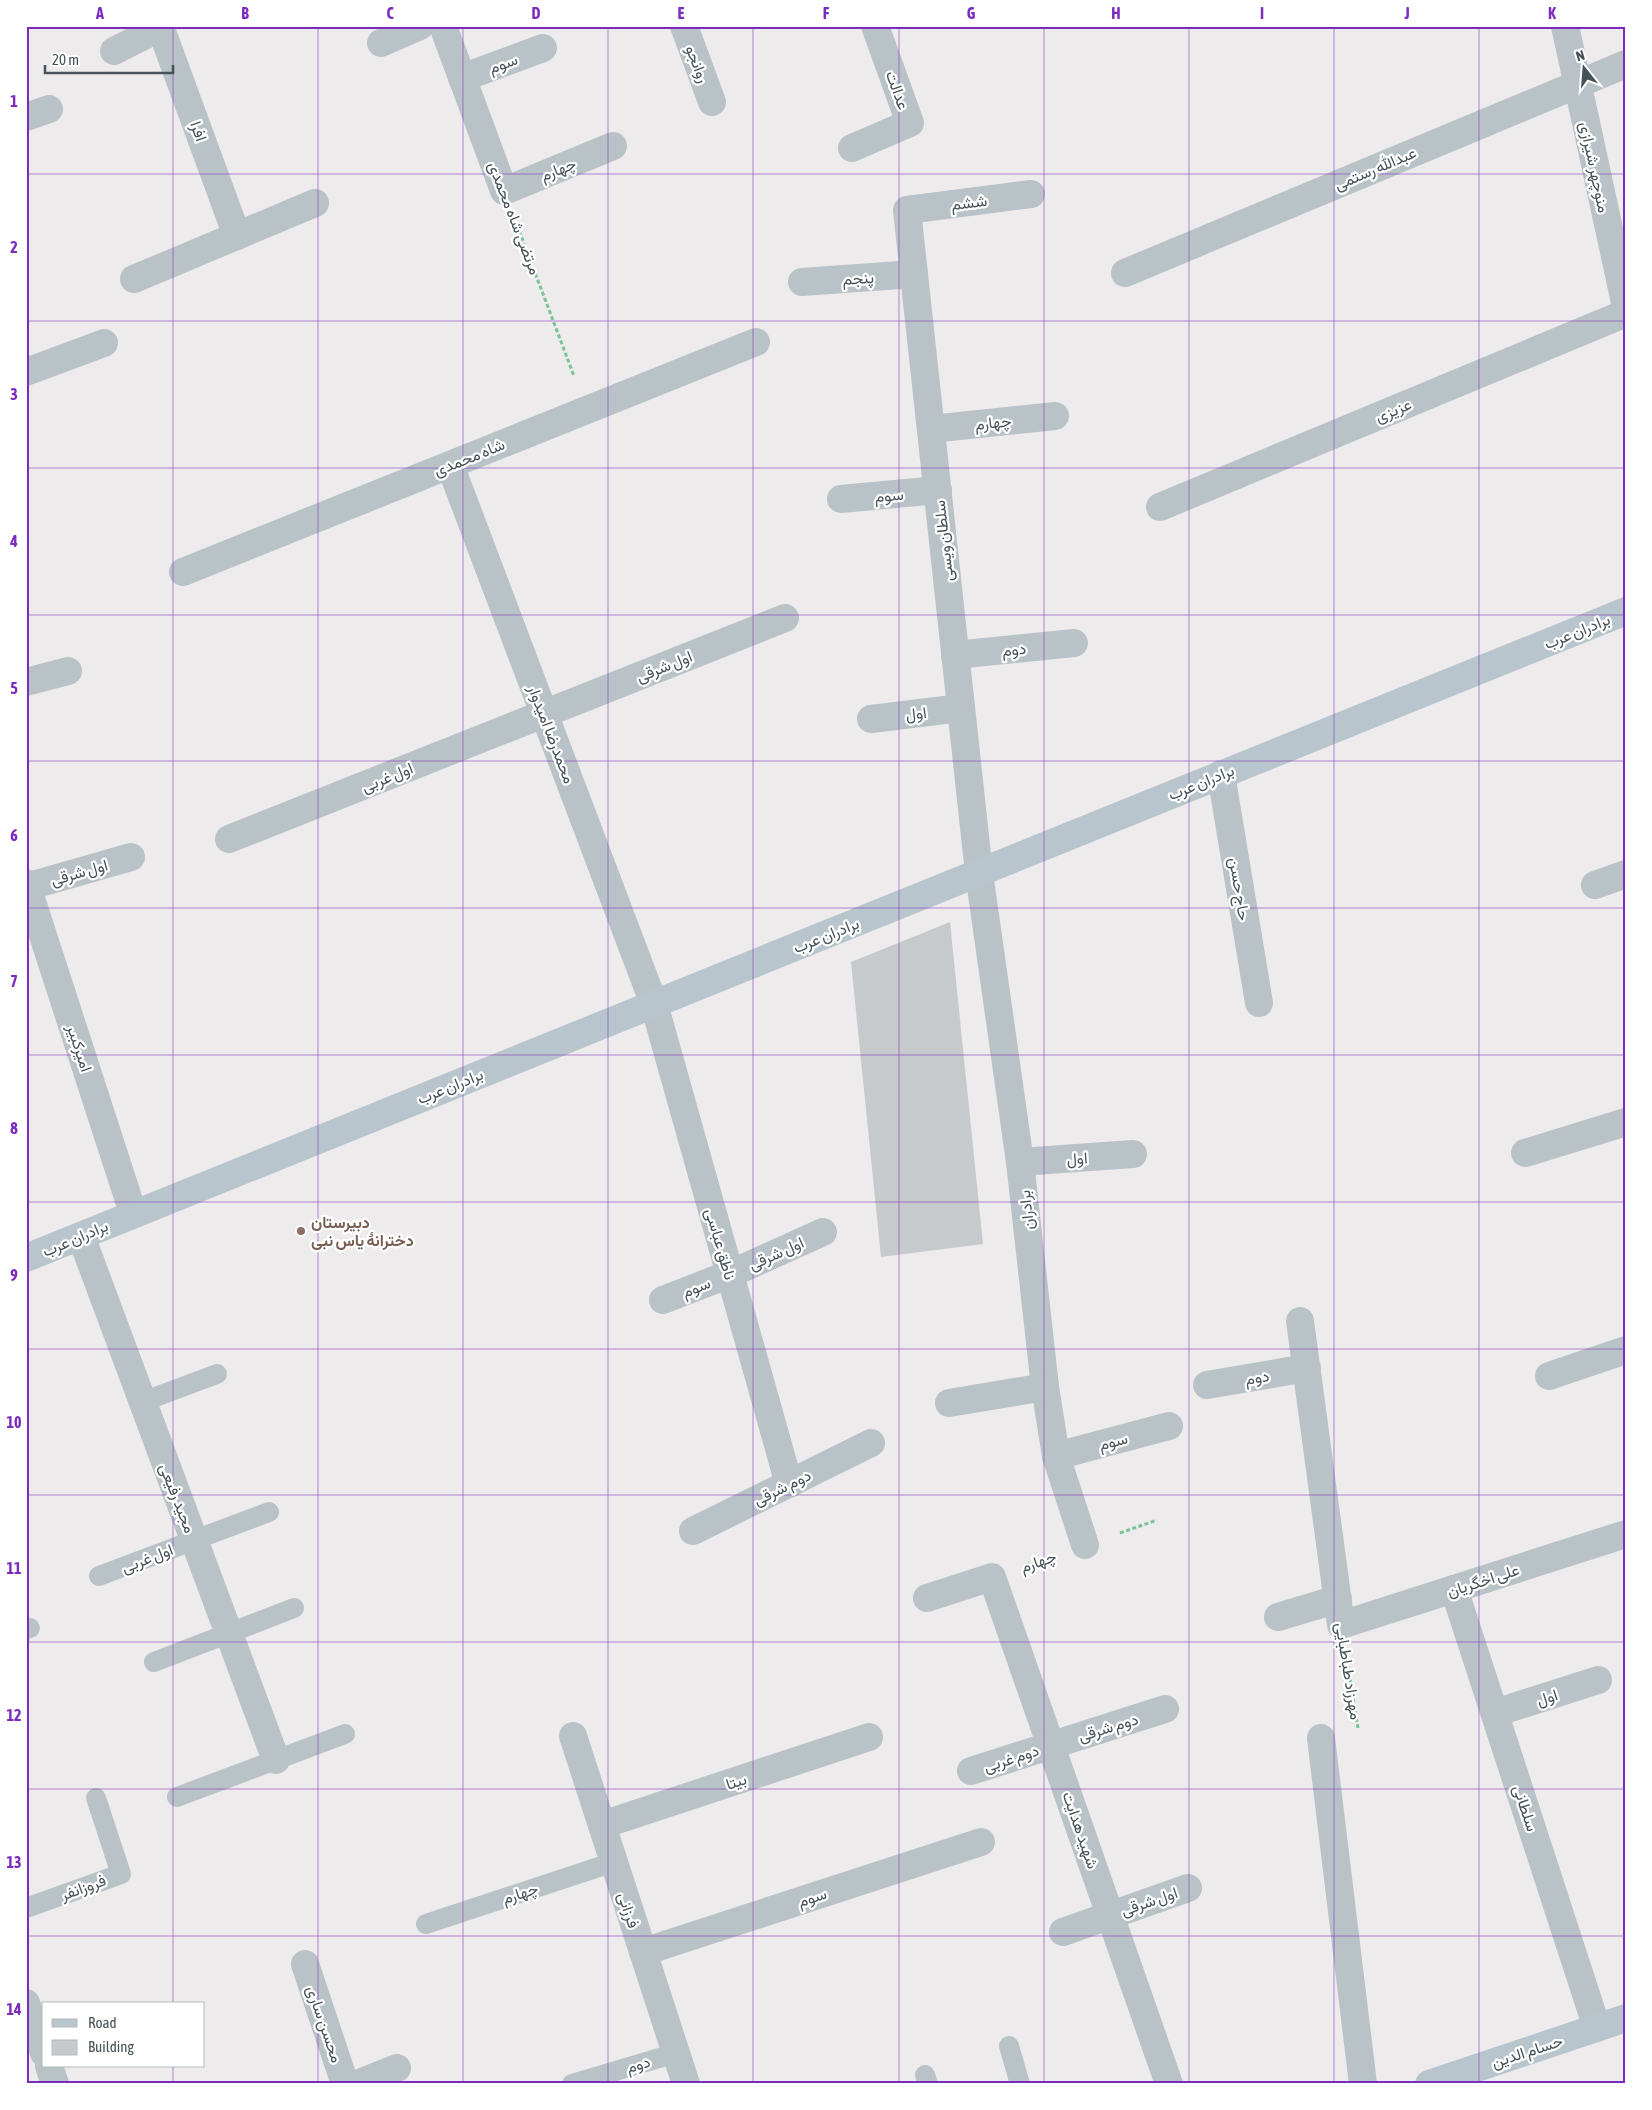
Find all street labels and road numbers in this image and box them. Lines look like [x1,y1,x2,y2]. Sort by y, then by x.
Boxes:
street label: روانجو [681,43,713,86]
street label: سوم [486,50,521,78]
street label: عدالت [883,68,913,112]
street label: افرا [185,119,211,144]
street label: منوچهر شیرازی [1574,120,1613,215]
street label: عبدالله رستمی [1331,143,1419,195]
street label: چهارم [538,154,580,187]
street label: مرتضی شاه محمدی [483,159,545,278]
street label: ششم [950,191,988,215]
street label: پنجم [842,268,875,291]
street label: عزیزی [1372,394,1415,427]
street label: چهارم [974,411,1013,436]
street label: شاه محمدی [431,435,508,481]
street label: سوم [874,485,905,507]
street label: سلطان ویسی [930,499,958,583]
street label: برادران عرب [1541,610,1613,654]
street label: دوم [1001,639,1027,661]
street label: اول شرقی [633,647,695,687]
street label: محمدرضا امیدوار [523,681,579,786]
street label: اول [904,703,928,725]
street label: اول غربی [359,759,416,797]
street label: برادران عرب [1165,761,1237,805]
street label: اول شرقی [48,855,110,891]
street label: حاج حسن [1223,856,1254,923]
street label: برادران عرب [790,914,862,958]
street label: امیرکبیر [62,1021,96,1074]
street label: برادران عرب [414,1065,486,1109]
street label: اول [1066,1148,1088,1170]
street label: برادران [1015,1189,1039,1231]
street label: ناطق عباسی [700,1206,740,1282]
street label: برادران عرب [39,1216,111,1262]
street label: اول شرقی [746,1233,807,1275]
street label: سوم [679,1273,714,1303]
street label: دوم [1243,1366,1271,1390]
street label: سوم [1097,1429,1130,1455]
street label: مجید رفیعی [155,1461,199,1536]
street label: دوم شرقی [750,1465,815,1510]
street label: اول غربی [119,1540,176,1578]
street label: چهارم [1018,1546,1059,1578]
street label: علی اخگریان [1445,1560,1522,1602]
street label: مهرزاد طباطبایی [1330,1621,1366,1721]
street label: اول [1534,1685,1560,1711]
street label: دوم شرقی [1076,1709,1141,1747]
street label: دوم غربی [981,1741,1042,1777]
street label: بیتا [723,1769,749,1794]
street label: سلطانی [1508,1783,1542,1834]
street label: شهید هدایت [1058,1789,1103,1872]
street label: فروزانفر [57,1870,109,1906]
street label: چهارم [500,1879,541,1910]
street label: اول شرقی [1118,1883,1180,1921]
street label: سوم [795,1884,829,1912]
street label: فرزانی [613,1890,643,1931]
street label: محسن ساری [302,1983,347,2066]
street label: حسام الدین [1489,2031,1566,2073]
street label: دوم [624,2052,653,2078]

